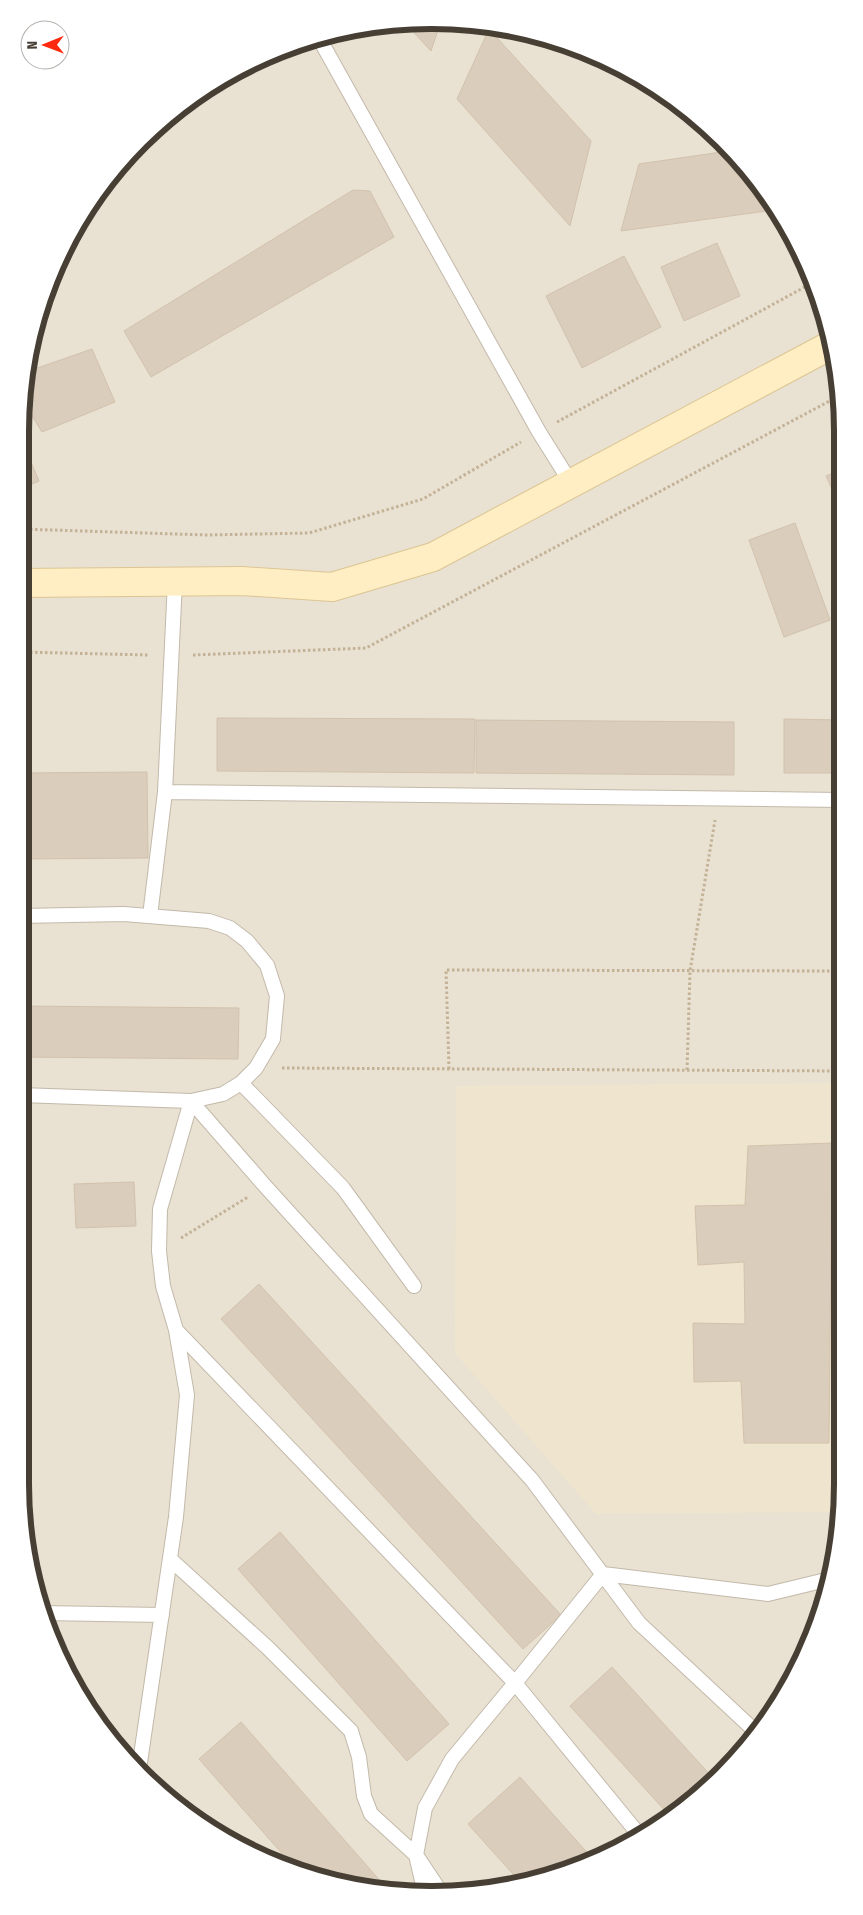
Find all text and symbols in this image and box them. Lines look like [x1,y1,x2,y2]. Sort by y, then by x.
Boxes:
north arrow [20,20,70,70]
text: N [24,41,41,50]

